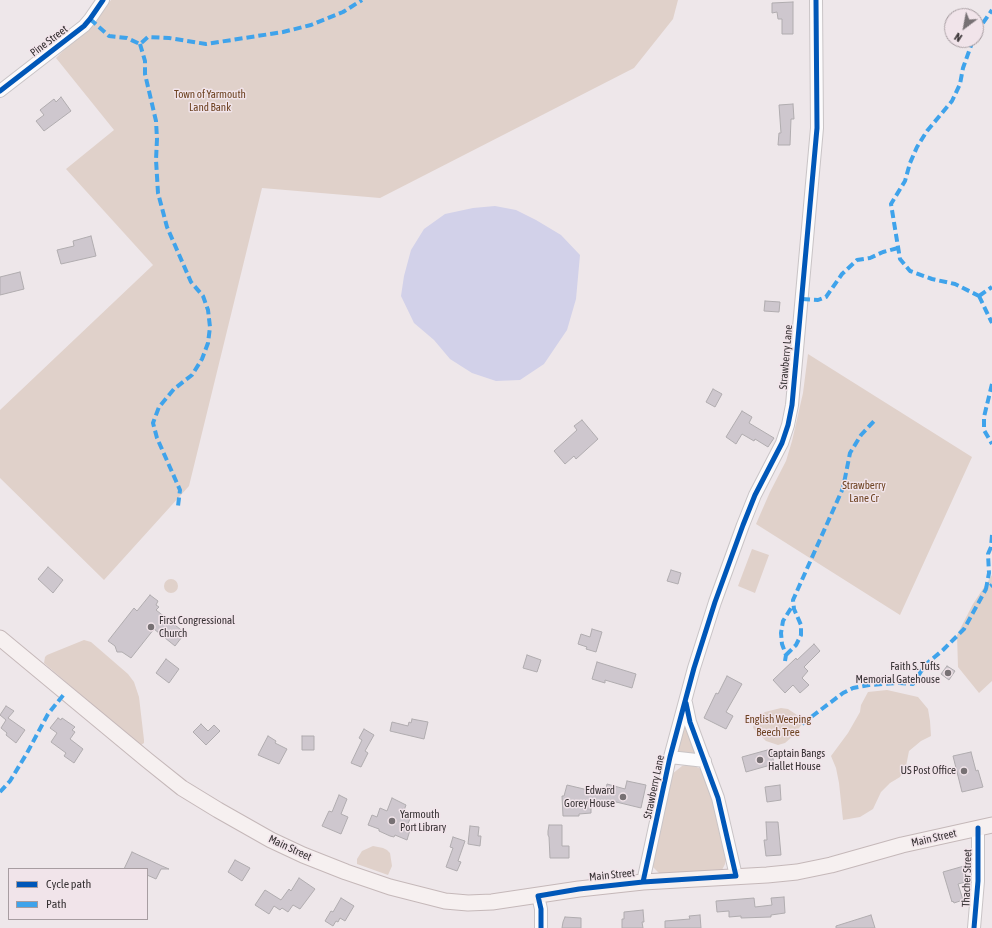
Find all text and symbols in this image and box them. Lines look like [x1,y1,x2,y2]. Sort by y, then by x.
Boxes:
north arrow [944,8,984,48]
street label: Pine Street [28,23,70,59]
text: N [952,31,964,44]
park label: Town of Yarmouth Land Bank [174,88,246,114]
street label: Strawberry Lane [777,324,795,390]
park label: Strawberry Lane Cr [842,479,886,505]
place label: First Congressional Church [159,614,235,640]
marker: First Congressional Church [146,622,156,632]
place label: Faith S. Tufts Memorial Gatehouse [856,660,940,686]
marker: Faith S. Tufts Memorial Gatehouse [943,668,953,678]
park label: English Weeping Beech Tree [745,713,811,739]
place label: Captain Bangs Hallet House [768,747,825,773]
street label: Strawberry Lane [641,754,667,820]
marker: Captain Bangs Hallet House [755,755,765,765]
place label: US Post Office [900,764,956,778]
marker: US Post Office [959,766,969,776]
place label: Edward Gorey House [564,784,615,810]
marker: Edward Gorey House [618,792,628,802]
place label: Yarmouth Port Library [400,808,446,834]
marker: Yarmouth Port Library [387,816,397,826]
street label: Main Street [910,826,958,850]
street label: Main Street [266,832,314,864]
street label: Thacher Street [959,849,975,907]
street label: Main Street [588,866,636,884]
legend [8,868,148,920]
text: Cycle path [46,877,91,891]
text: Path [46,897,67,911]

